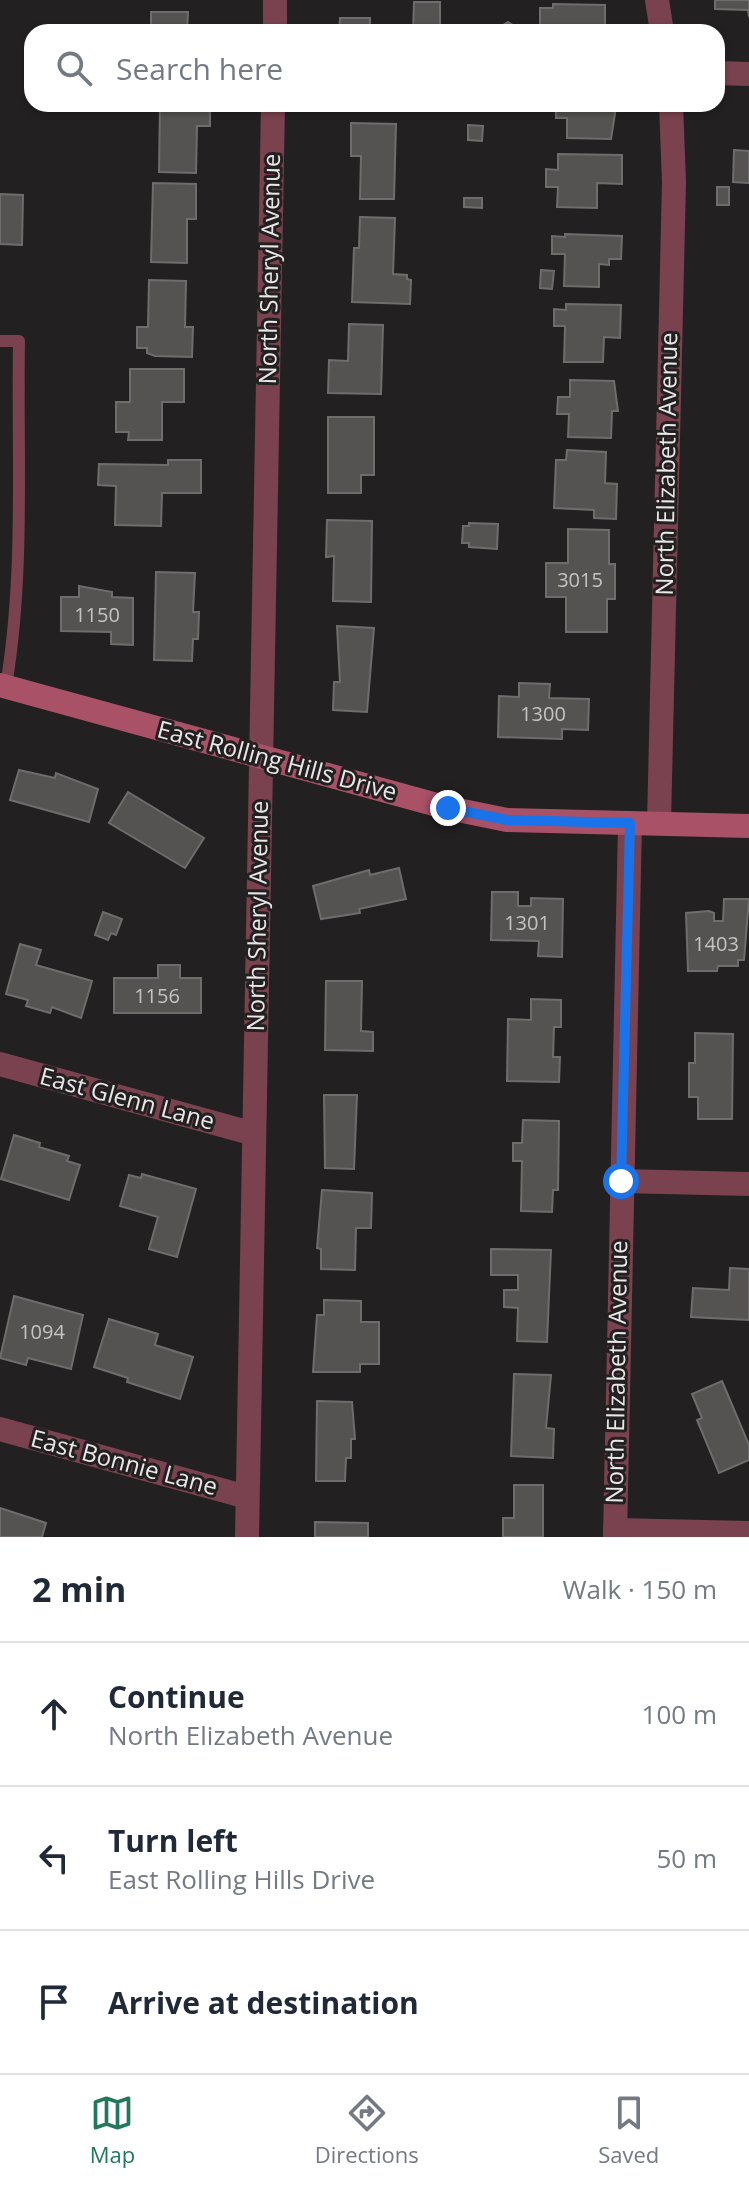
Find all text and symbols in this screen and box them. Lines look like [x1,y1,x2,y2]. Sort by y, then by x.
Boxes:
search box [24,24,725,112]
icon: search [52,46,96,90]
text: Search here [116,48,283,89]
street label: North Sheryl Avenue [250,153,287,385]
street label: North Elizabeth Avenue [647,332,684,596]
house number: 3015 [557,566,603,593]
house number: 1150 [74,601,120,628]
house number: 1300 [520,700,566,727]
street label: East Rolling Hills Drive [154,712,401,807]
route end [430,790,466,826]
street label: North Sheryl Avenue [238,800,275,1032]
house number: 1301 [504,909,550,936]
house number: 1403 [693,930,739,957]
house number: 1156 [134,982,180,1009]
street label: East Glenn Lane [36,1058,218,1137]
route start [603,1163,639,1199]
street label: North Elizabeth Avenue [597,1240,634,1504]
house number: 1094 [19,1318,65,1345]
street label: East Bonnie Lane [27,1421,221,1502]
text: 2 min [32,1566,126,1612]
text: Walk · 150 m [563,1571,717,1607]
text: Continue [108,1676,245,1717]
icon: ahead [32,1692,76,1736]
text: 100 m [642,1696,717,1732]
text: North Elizabeth Avenue [108,1717,393,1753]
text: Turn left [108,1820,238,1861]
icon: left [32,1836,76,1880]
text: 50 m [656,1840,717,1876]
text: East Rolling Hills Drive [108,1861,375,1897]
icon: arrive [32,1980,76,2024]
text: Arrive at destination [108,1982,419,2023]
tab: Map [90,2091,135,2169]
tab: Directions [315,2091,419,2169]
tab: Saved [598,2091,659,2169]

